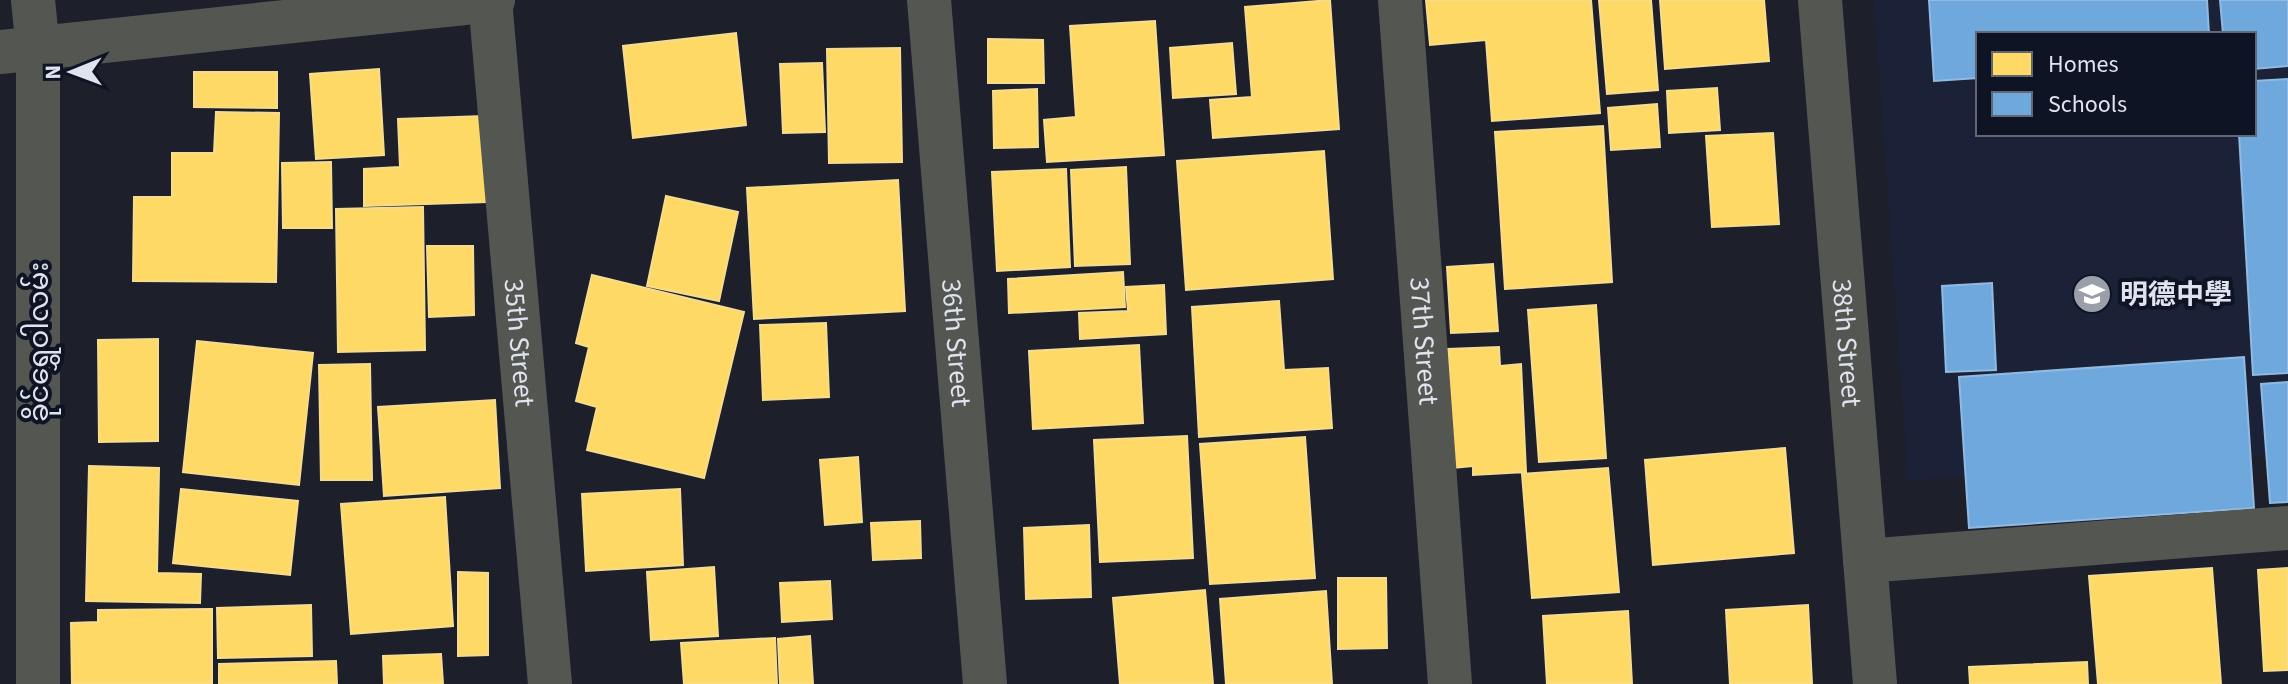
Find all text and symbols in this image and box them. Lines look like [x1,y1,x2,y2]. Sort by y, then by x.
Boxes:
north arrow [32,32,112,112]
legend [1976,32,2256,136]
text: Homes [2048,47,2119,82]
text: N [37,65,69,80]
text: Schools [2048,87,2127,122]
street label: ခိုင်ရွှေဝါလမ်း [19,262,61,422]
school or university icon: 明德中學 [2071,273,2113,315]
place label: 明德中學 [2120,275,2232,315]
street label: 37th Street [1399,276,1449,407]
street label: 35th Street [494,277,545,409]
street label: 36th Street [931,277,981,409]
street label: 38th Street [1821,277,1872,409]

